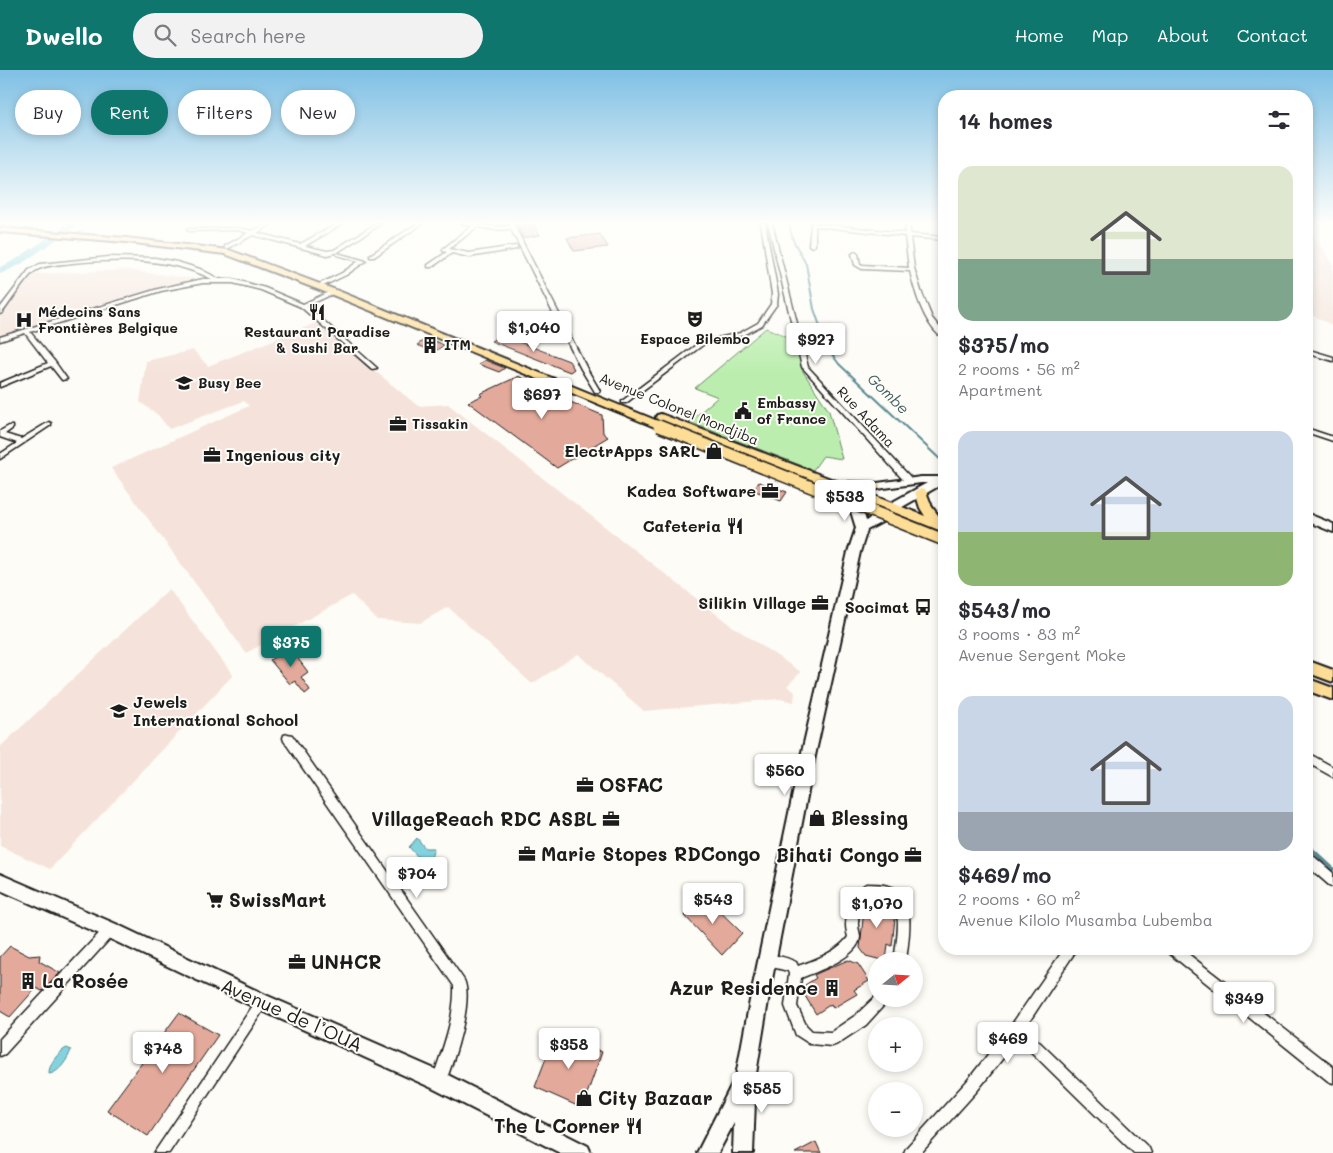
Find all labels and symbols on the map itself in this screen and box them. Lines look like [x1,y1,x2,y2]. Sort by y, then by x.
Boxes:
place label: Médecins Sans Frontières Belgique [38,302,178,337]
restaurant icon: Restaurant Paradise & Sushi Bar [307,302,327,322]
theatre icon: Espace Bilembo [685,309,705,329]
hospital icon: Médecins Sans Frontières Belgique [14,310,34,330]
pin: $1,040 [493,310,575,353]
place label: Restaurant Paradise & Sushi Bar [244,322,390,357]
pin: $927 [786,322,846,365]
place label: Espace Bilembo [640,329,750,348]
building icon: ITM [420,335,440,355]
place label: ITM [444,335,471,354]
street label: Avenue Colonel Mondjiba [597,368,762,449]
water label: Gombe [863,368,914,418]
school or university icon: Busy Bee [174,373,194,393]
place label: Busy Bee [198,373,261,392]
pin: $697 [512,378,572,420]
street label: Rue Adama [833,382,900,451]
place label: Embassy of France [757,393,826,428]
public building icon: Embassy of France [733,401,753,421]
office icon: Tissakin [388,414,408,434]
place label: Tissakin [412,414,468,433]
place label: ElectrApps SARL [564,440,700,461]
shop icon: ElectrApps SARL [704,441,724,461]
place label: Ingenious city [226,444,341,465]
office icon: Ingenious city [202,445,222,465]
place label: Kadea Software [627,480,756,501]
pin: $538 [815,480,875,522]
office icon: Kadea Software [760,481,780,501]
place label: Cafeteria [643,515,721,536]
restaurant icon: Cafeteria [725,516,745,536]
place label: Silikin Village [698,592,806,613]
office icon: Silikin Village [810,593,830,613]
place label: Socimat [845,596,909,617]
bus stop icon: Socimat [913,597,933,617]
pin: $375 [261,626,321,668]
place label: Jewels International School [133,691,298,730]
school or university icon: Jewels International School [109,701,129,721]
pin: $560 [755,754,815,796]
place label: OSFAC [599,772,663,797]
office icon: OSFAC [575,775,595,795]
place label: Blessing [831,805,908,830]
place label: VillageReach RDC ASBL [371,806,597,831]
shop icon: Blessing [807,808,827,828]
office icon: VillageReach RDC ASBL [601,809,621,829]
place label: Marie Stopes RDCongo [541,841,760,866]
place label: Bihati Congo [776,842,899,867]
office icon: Marie Stopes RDCongo [517,844,537,864]
office icon: Bihati Congo [903,845,923,865]
pin: $704 [387,856,447,899]
pin: $543 [683,882,743,925]
pin: $1,070 [836,886,918,929]
place label: SwissMart [229,887,326,912]
supermarket icon: SwissMart [205,890,225,910]
place label: UNHCR [311,949,381,974]
office icon: UNHCR [287,952,307,972]
north arrow [868,952,922,1008]
place label: La Rosée [42,968,128,993]
building icon: La Rosée [18,971,38,991]
street label: Avenue de l’OUA [217,972,367,1057]
place label: Azur Residence [669,975,818,1000]
building icon: Azur Residence [822,978,842,998]
pin: $349 [1214,982,1274,1024]
pin: $469 [978,1022,1038,1064]
pin: $358 [539,1028,599,1070]
pin: $748 [133,1032,193,1074]
pin: $585 [732,1072,792,1114]
place label: City Bazaar [598,1085,713,1110]
shop icon: City Bazaar [574,1088,594,1108]
place label: The L Corner [494,1113,620,1138]
restaurant icon: The L Corner [624,1116,644,1136]

